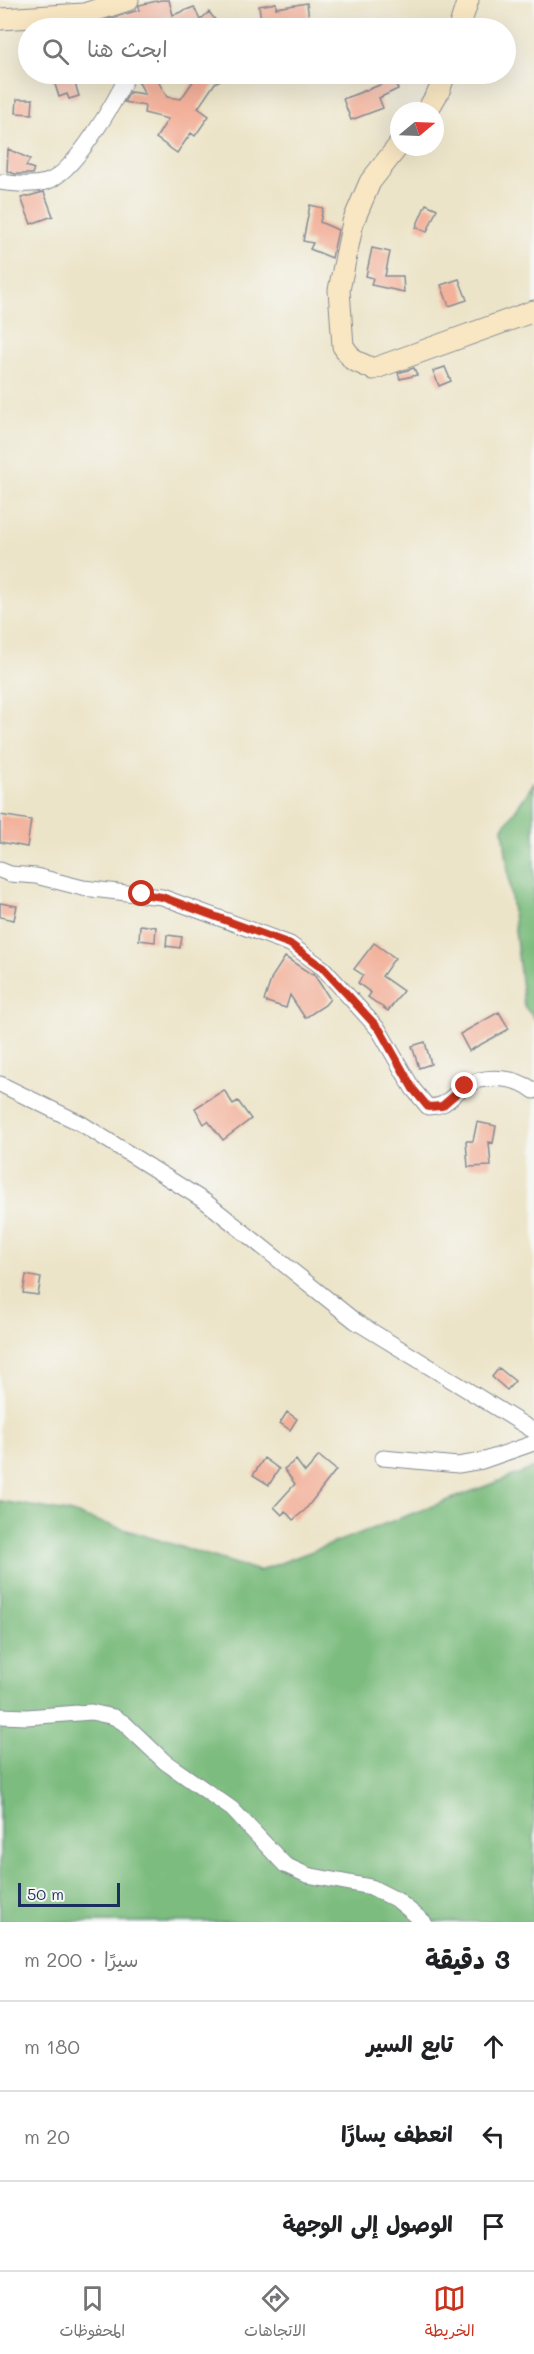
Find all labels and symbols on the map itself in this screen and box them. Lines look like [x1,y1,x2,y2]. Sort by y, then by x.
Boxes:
north arrow [390,102,444,156]
route start [128,880,154,906]
route end [451,1072,477,1098]
scale bar [18,1880,120,1908]

